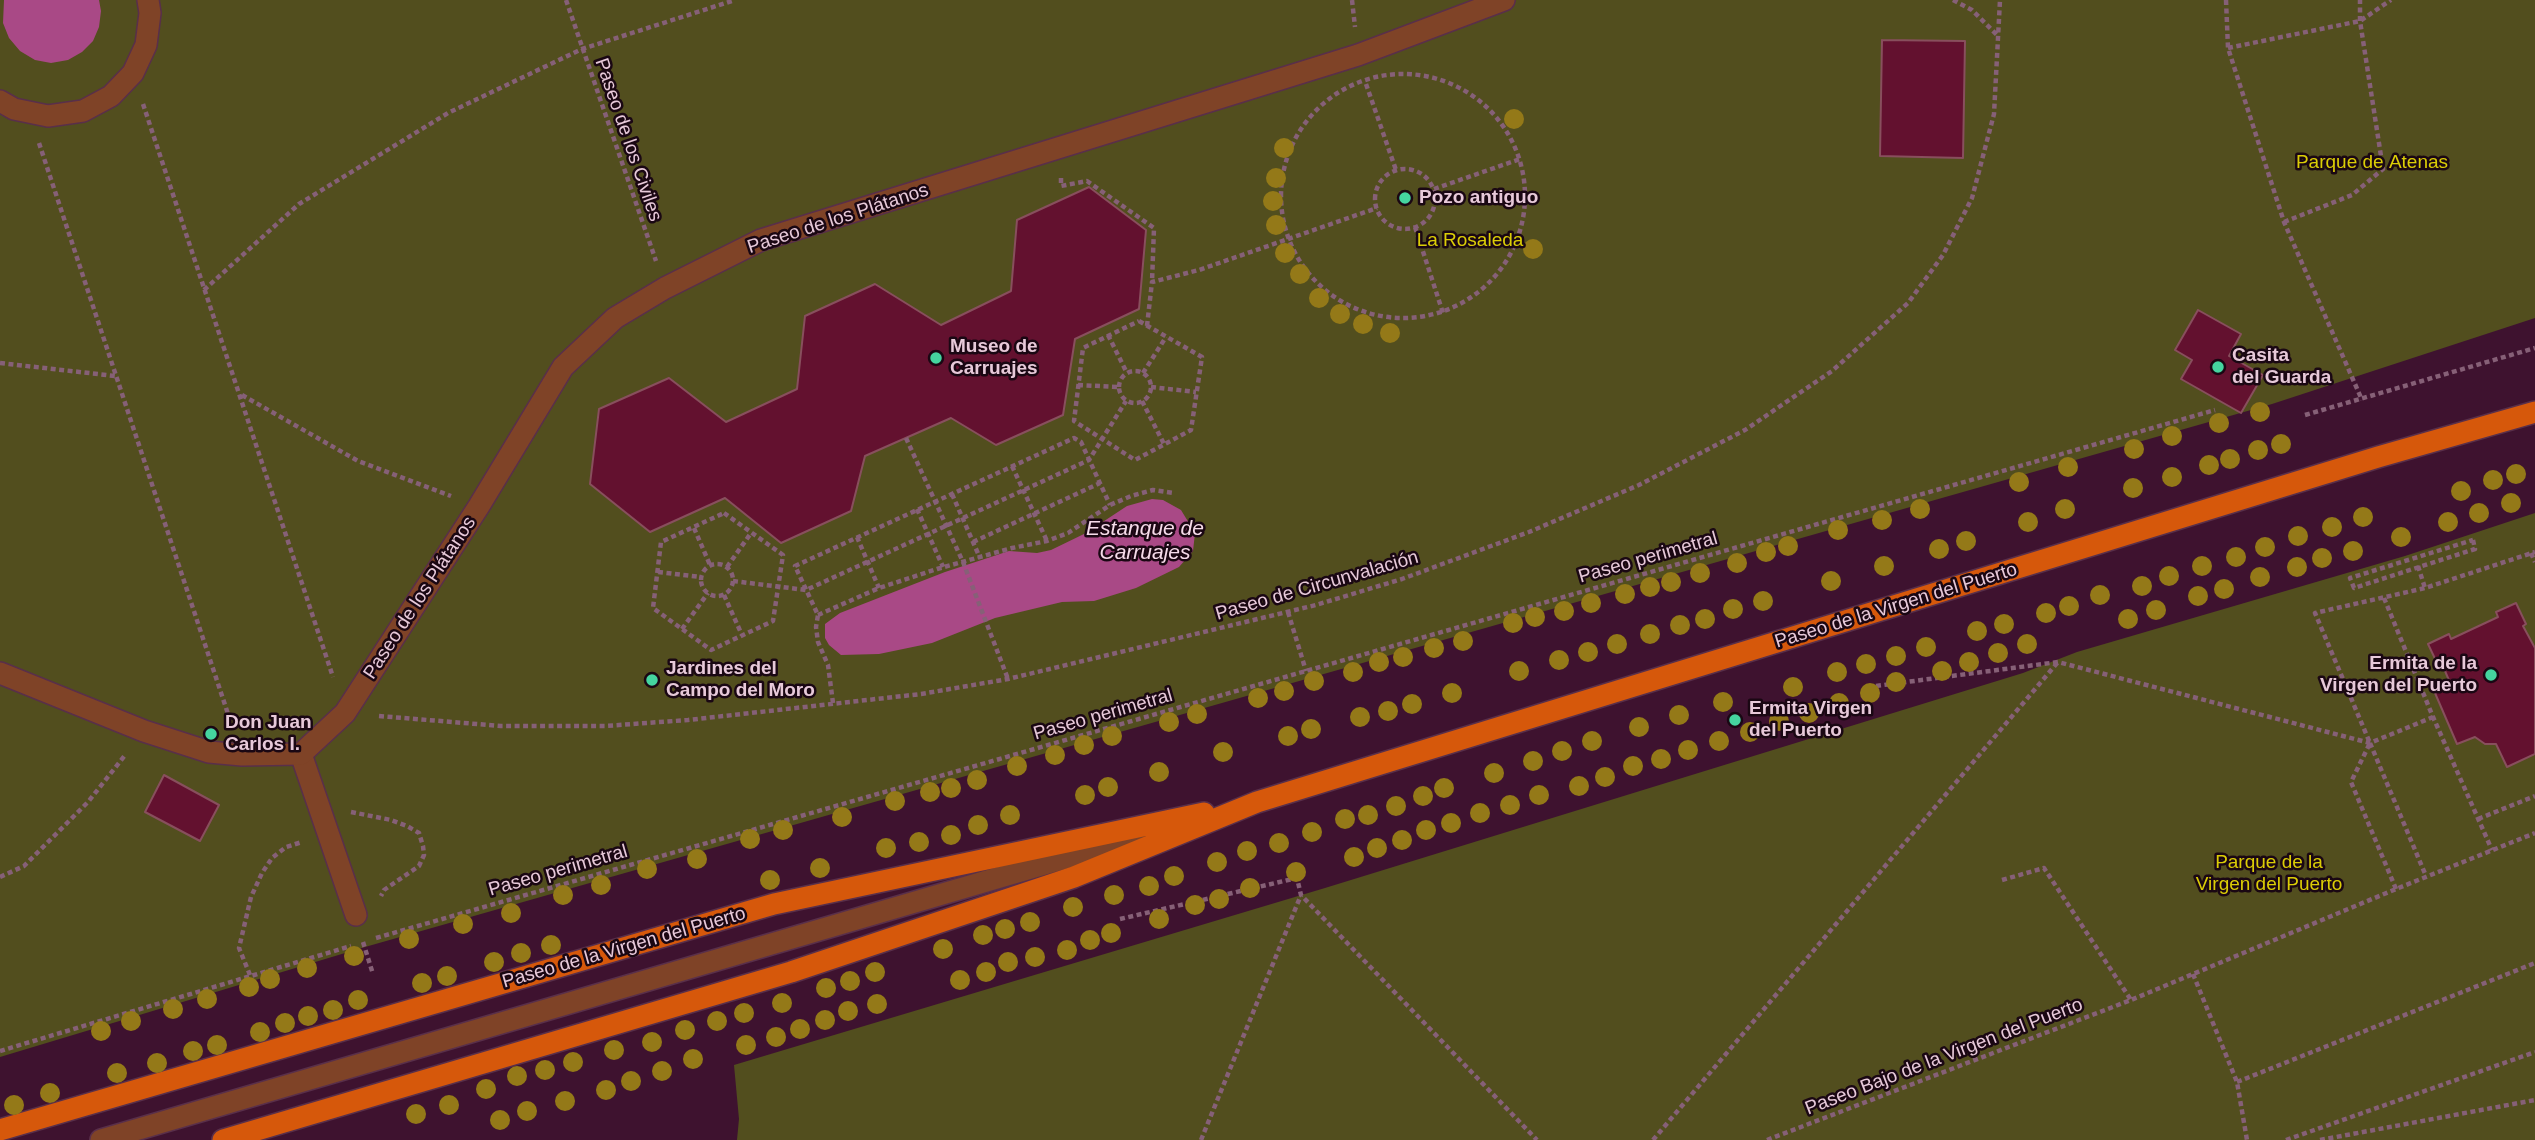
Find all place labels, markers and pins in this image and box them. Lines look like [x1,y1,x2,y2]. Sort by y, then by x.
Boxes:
place label: Pozo antiguo [1419,187,1538,209]
marker: Pozo antiguo [1397,190,1413,206]
place label: Museo de Carruajes [950,336,1038,380]
place label: Casita del Guarda [2232,345,2331,389]
marker: Museo de Carruajes [928,350,944,366]
marker: Casita del Guarda [2210,359,2226,375]
place label: Ermita de la Virgen del Puerto [2320,653,2477,697]
place label: Jardines del Campo del Moro [666,658,815,702]
marker: Ermita de la Virgen del Puerto [2483,667,2499,683]
marker: Jardines del Campo del Moro [644,672,660,688]
place label: Ermita Virgen del Puerto [1749,698,1872,742]
place label: Don Juan Carlos I. [225,712,312,756]
marker: Ermita Virgen del Puerto [1727,712,1743,728]
marker: Don Juan Carlos I. [203,726,219,742]

